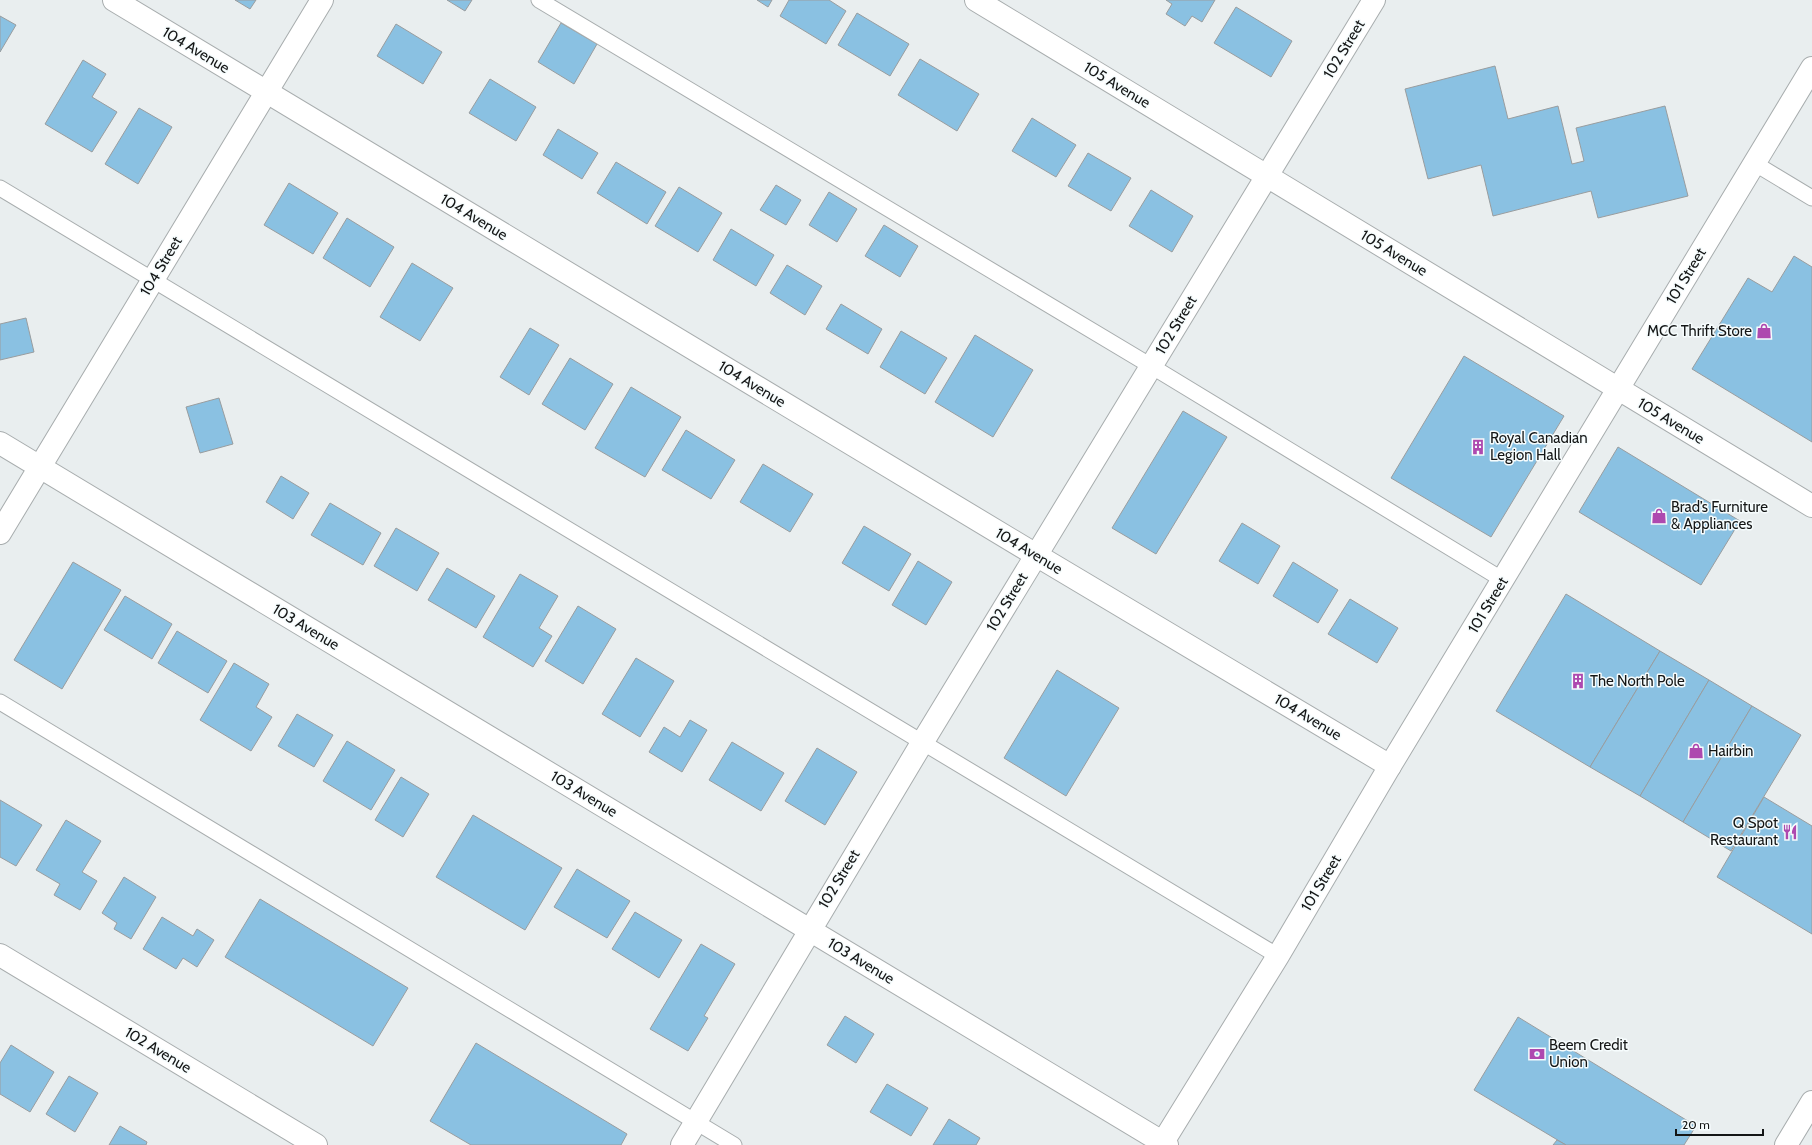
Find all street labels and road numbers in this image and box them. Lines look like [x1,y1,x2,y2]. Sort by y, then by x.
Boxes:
street label: 102 Street [1320,16,1368,82]
street label: 104 Avenue [159,23,233,77]
street label: 105 Avenue [1080,58,1154,112]
street label: 104 Avenue [437,190,511,244]
street label: 105 Avenue [1357,226,1431,280]
street label: 104 Street [136,233,186,299]
street label: 101 Street [1662,245,1710,307]
street label: 102 Street [1152,292,1200,358]
street label: 104 Avenue [715,357,789,411]
street label: 105 Avenue [1634,394,1708,448]
street label: 104 Avenue [992,524,1066,578]
street label: 102 Street [983,569,1031,635]
street label: 101 Street [1464,574,1512,636]
street label: 103 Avenue [269,600,343,654]
street label: 104 Avenue [1271,690,1345,744]
street label: 103 Avenue [547,767,621,821]
street label: 102 Street [815,846,863,912]
street label: 101 Street [1297,852,1345,914]
street label: 103 Avenue [824,934,898,988]
street label: 102 Avenue [122,1023,195,1077]

